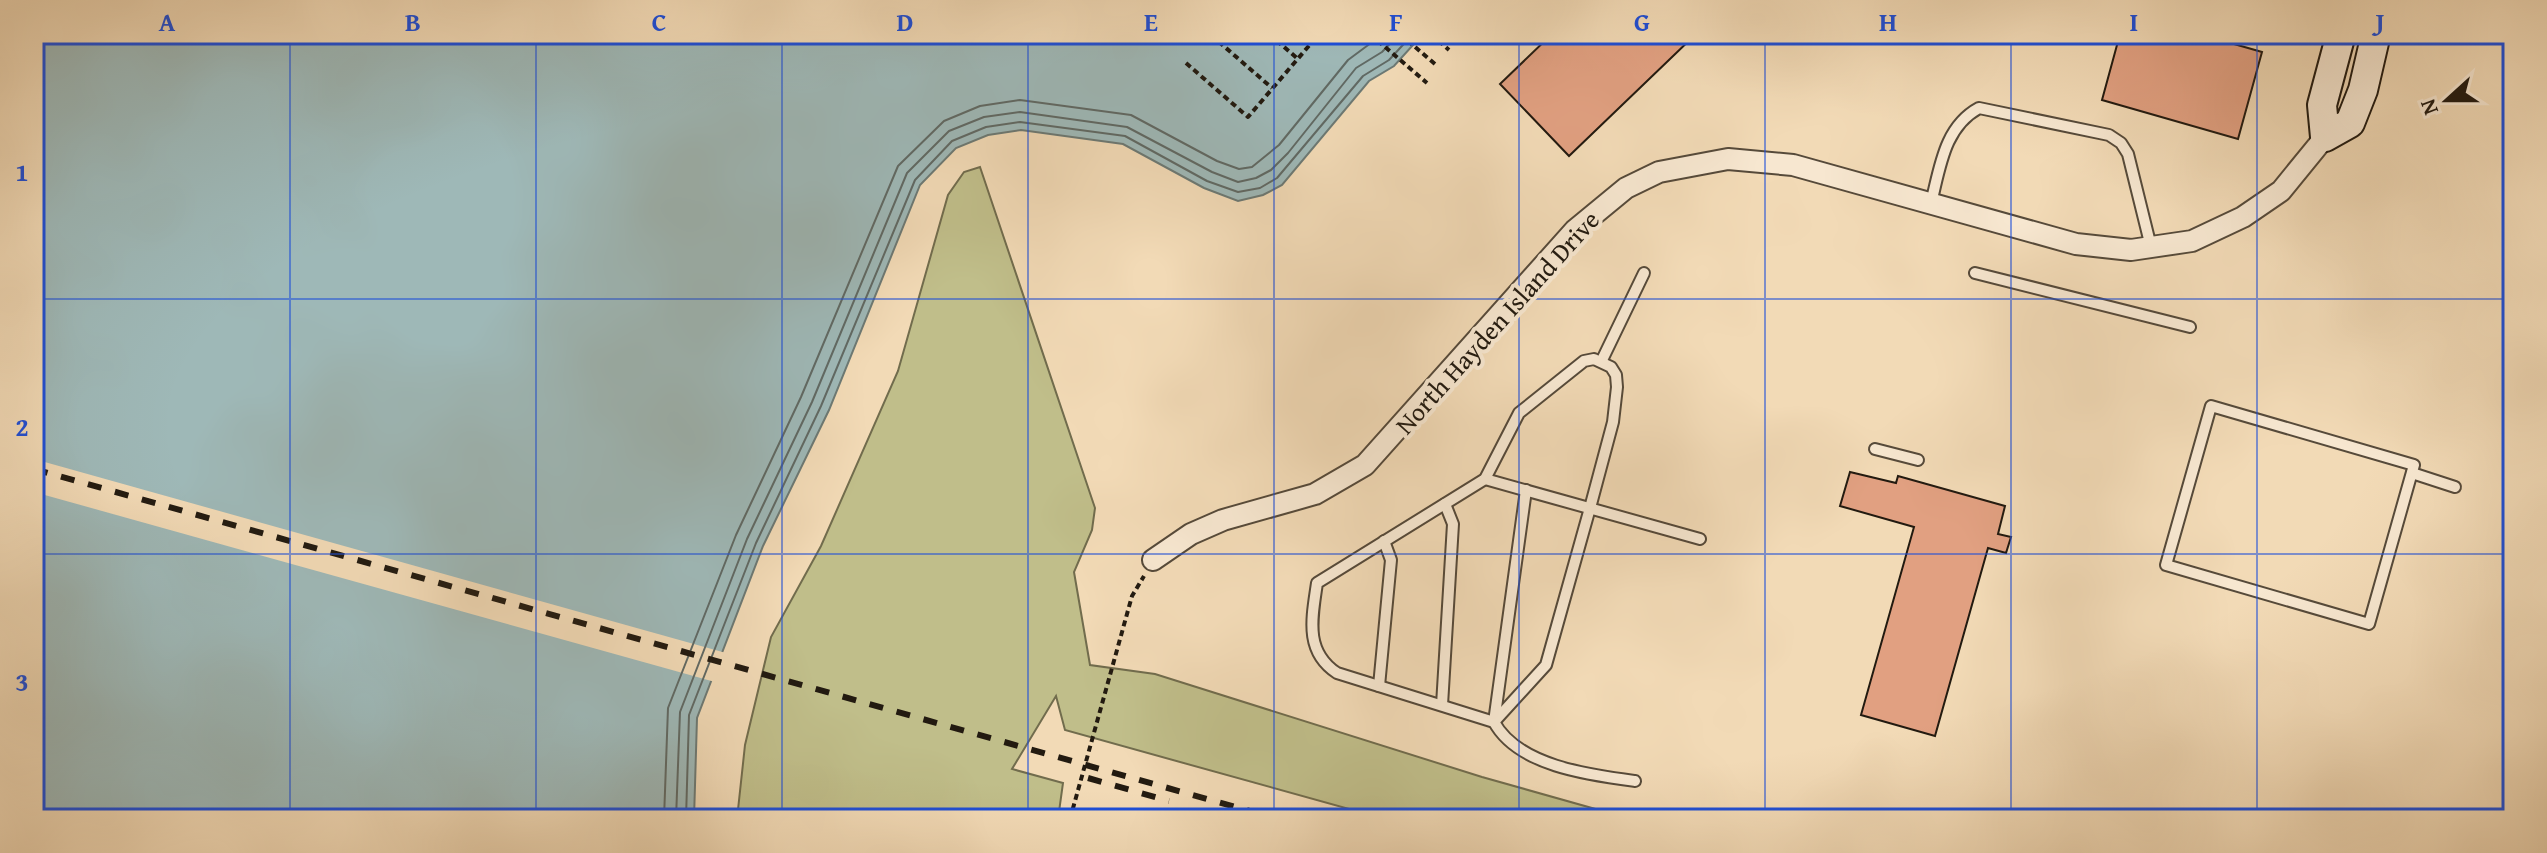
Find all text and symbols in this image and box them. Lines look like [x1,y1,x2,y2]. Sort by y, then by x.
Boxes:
text: A [159,2,176,41]
text: B [405,2,421,41]
text: C [652,2,666,41]
text: D [897,2,913,41]
text: E [1144,2,1158,41]
text: F [1389,2,1403,41]
text: G [1634,2,1650,41]
text: H [1879,2,1897,41]
text: I [2130,2,2138,41]
text: J [2372,2,2385,41]
north arrow [2407,60,2487,140]
text: N [2411,94,2446,120]
text: 1 [15,152,29,191]
street label: North Hayden Island Drive [1386,201,1608,443]
text: 2 [15,407,29,446]
text: 3 [15,662,29,701]

